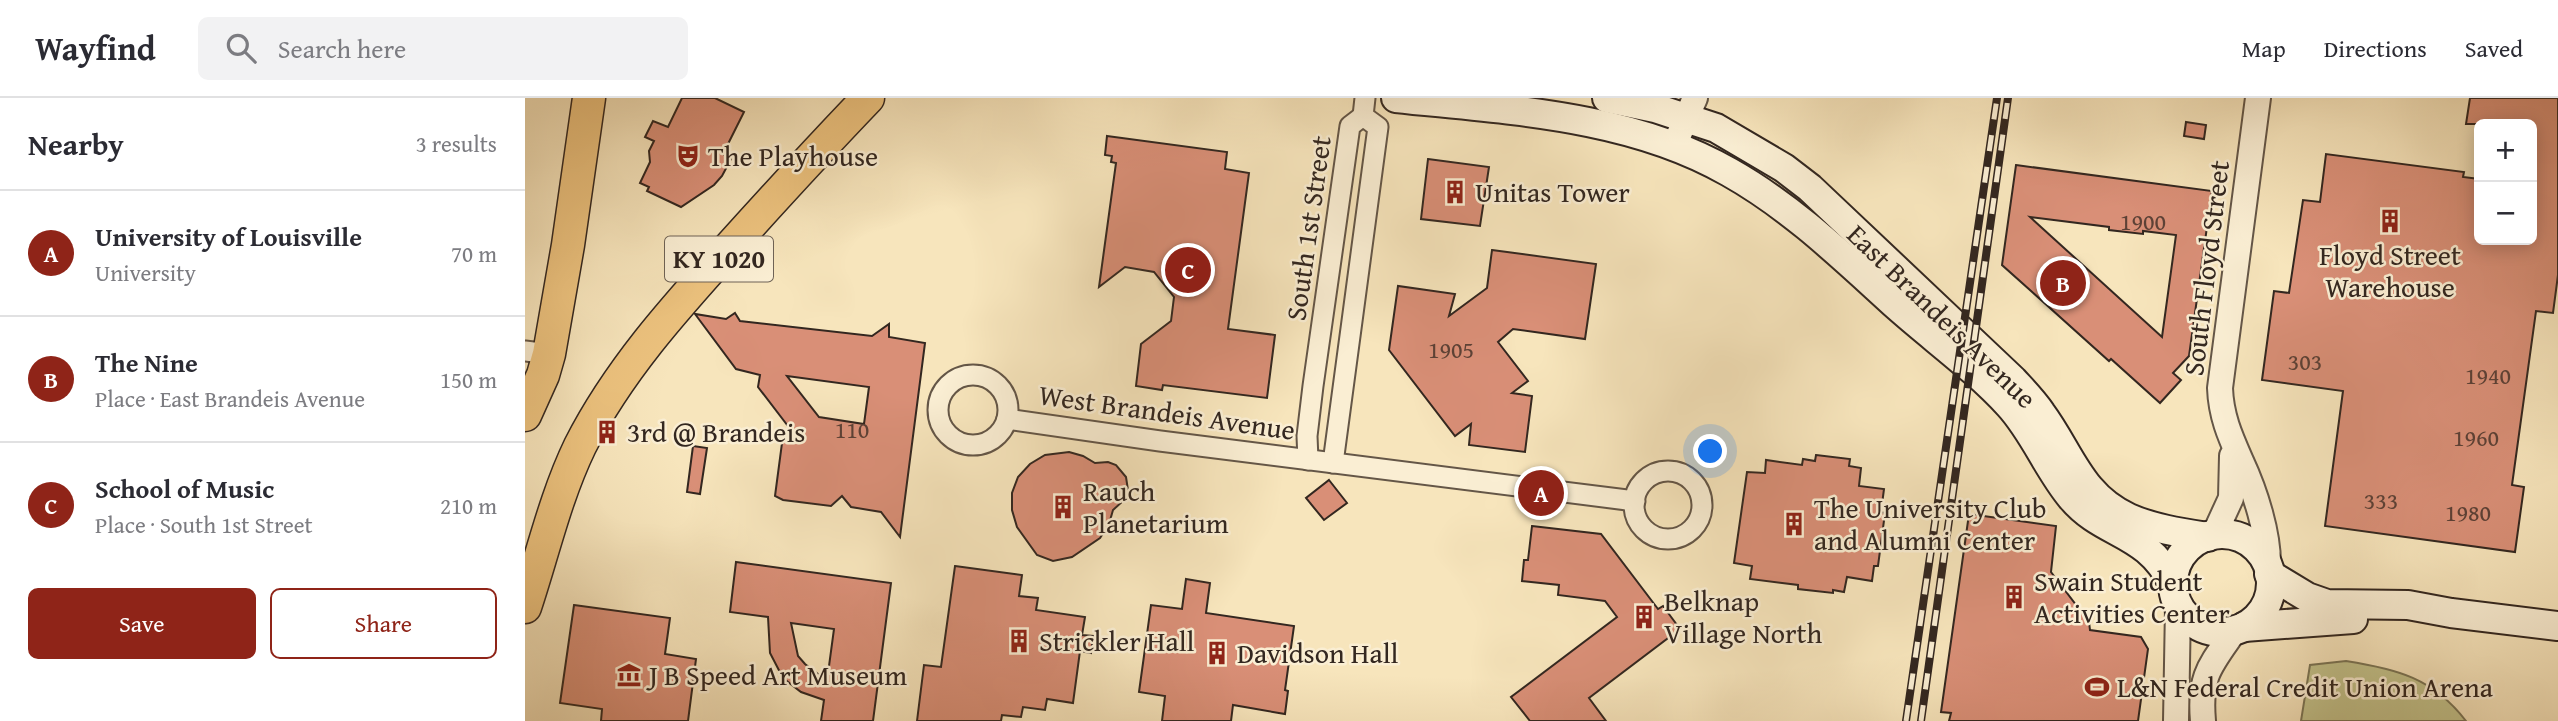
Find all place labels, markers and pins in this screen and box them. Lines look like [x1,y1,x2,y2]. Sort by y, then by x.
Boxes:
place label: The Playhouse [708,135,878,176]
theatre icon: The Playhouse [674,142,702,170]
place label: Unitas Tower [1475,171,1630,212]
building icon: Unitas Tower [1441,178,1469,206]
building icon: Floyd Street Warehouse [2376,207,2404,235]
place label: Floyd Street Warehouse [2319,234,2461,307]
pin: C [1165,244,1211,296]
pin: B [2040,257,2086,309]
place label: 3rd @ Brandeis [627,411,805,452]
building icon: 3rd @ Brandeis [593,418,621,446]
pin: A [1518,467,1564,519]
place label: Rauch Planetarium [1083,470,1229,543]
place label: The University Club and Alumni Center [1814,487,2046,560]
building icon: Rauch Planetarium [1049,493,1077,521]
building icon: The University Club and Alumni Center [1780,510,1808,538]
place label: Swain Student Activities Center [2034,560,2230,633]
place label: Belknap Village North [1664,580,1822,653]
building icon: Swain Student Activities Center [2000,583,2028,611]
building icon: Belknap Village North [1630,603,1658,631]
place label: Strickler Hall [1039,620,1195,661]
building icon: Strickler Hall [1005,627,1033,655]
place label: Davidson Hall [1237,632,1399,673]
building icon: Davidson Hall [1203,639,1231,667]
place label: J B Speed Art Museum [646,654,907,695]
museum icon: J B Speed Art Museum [615,661,643,689]
place label: L&N Federal Credit Union Arena [2117,666,2494,707]
sports icon: L&N Federal Credit Union Arena [2083,673,2111,701]

